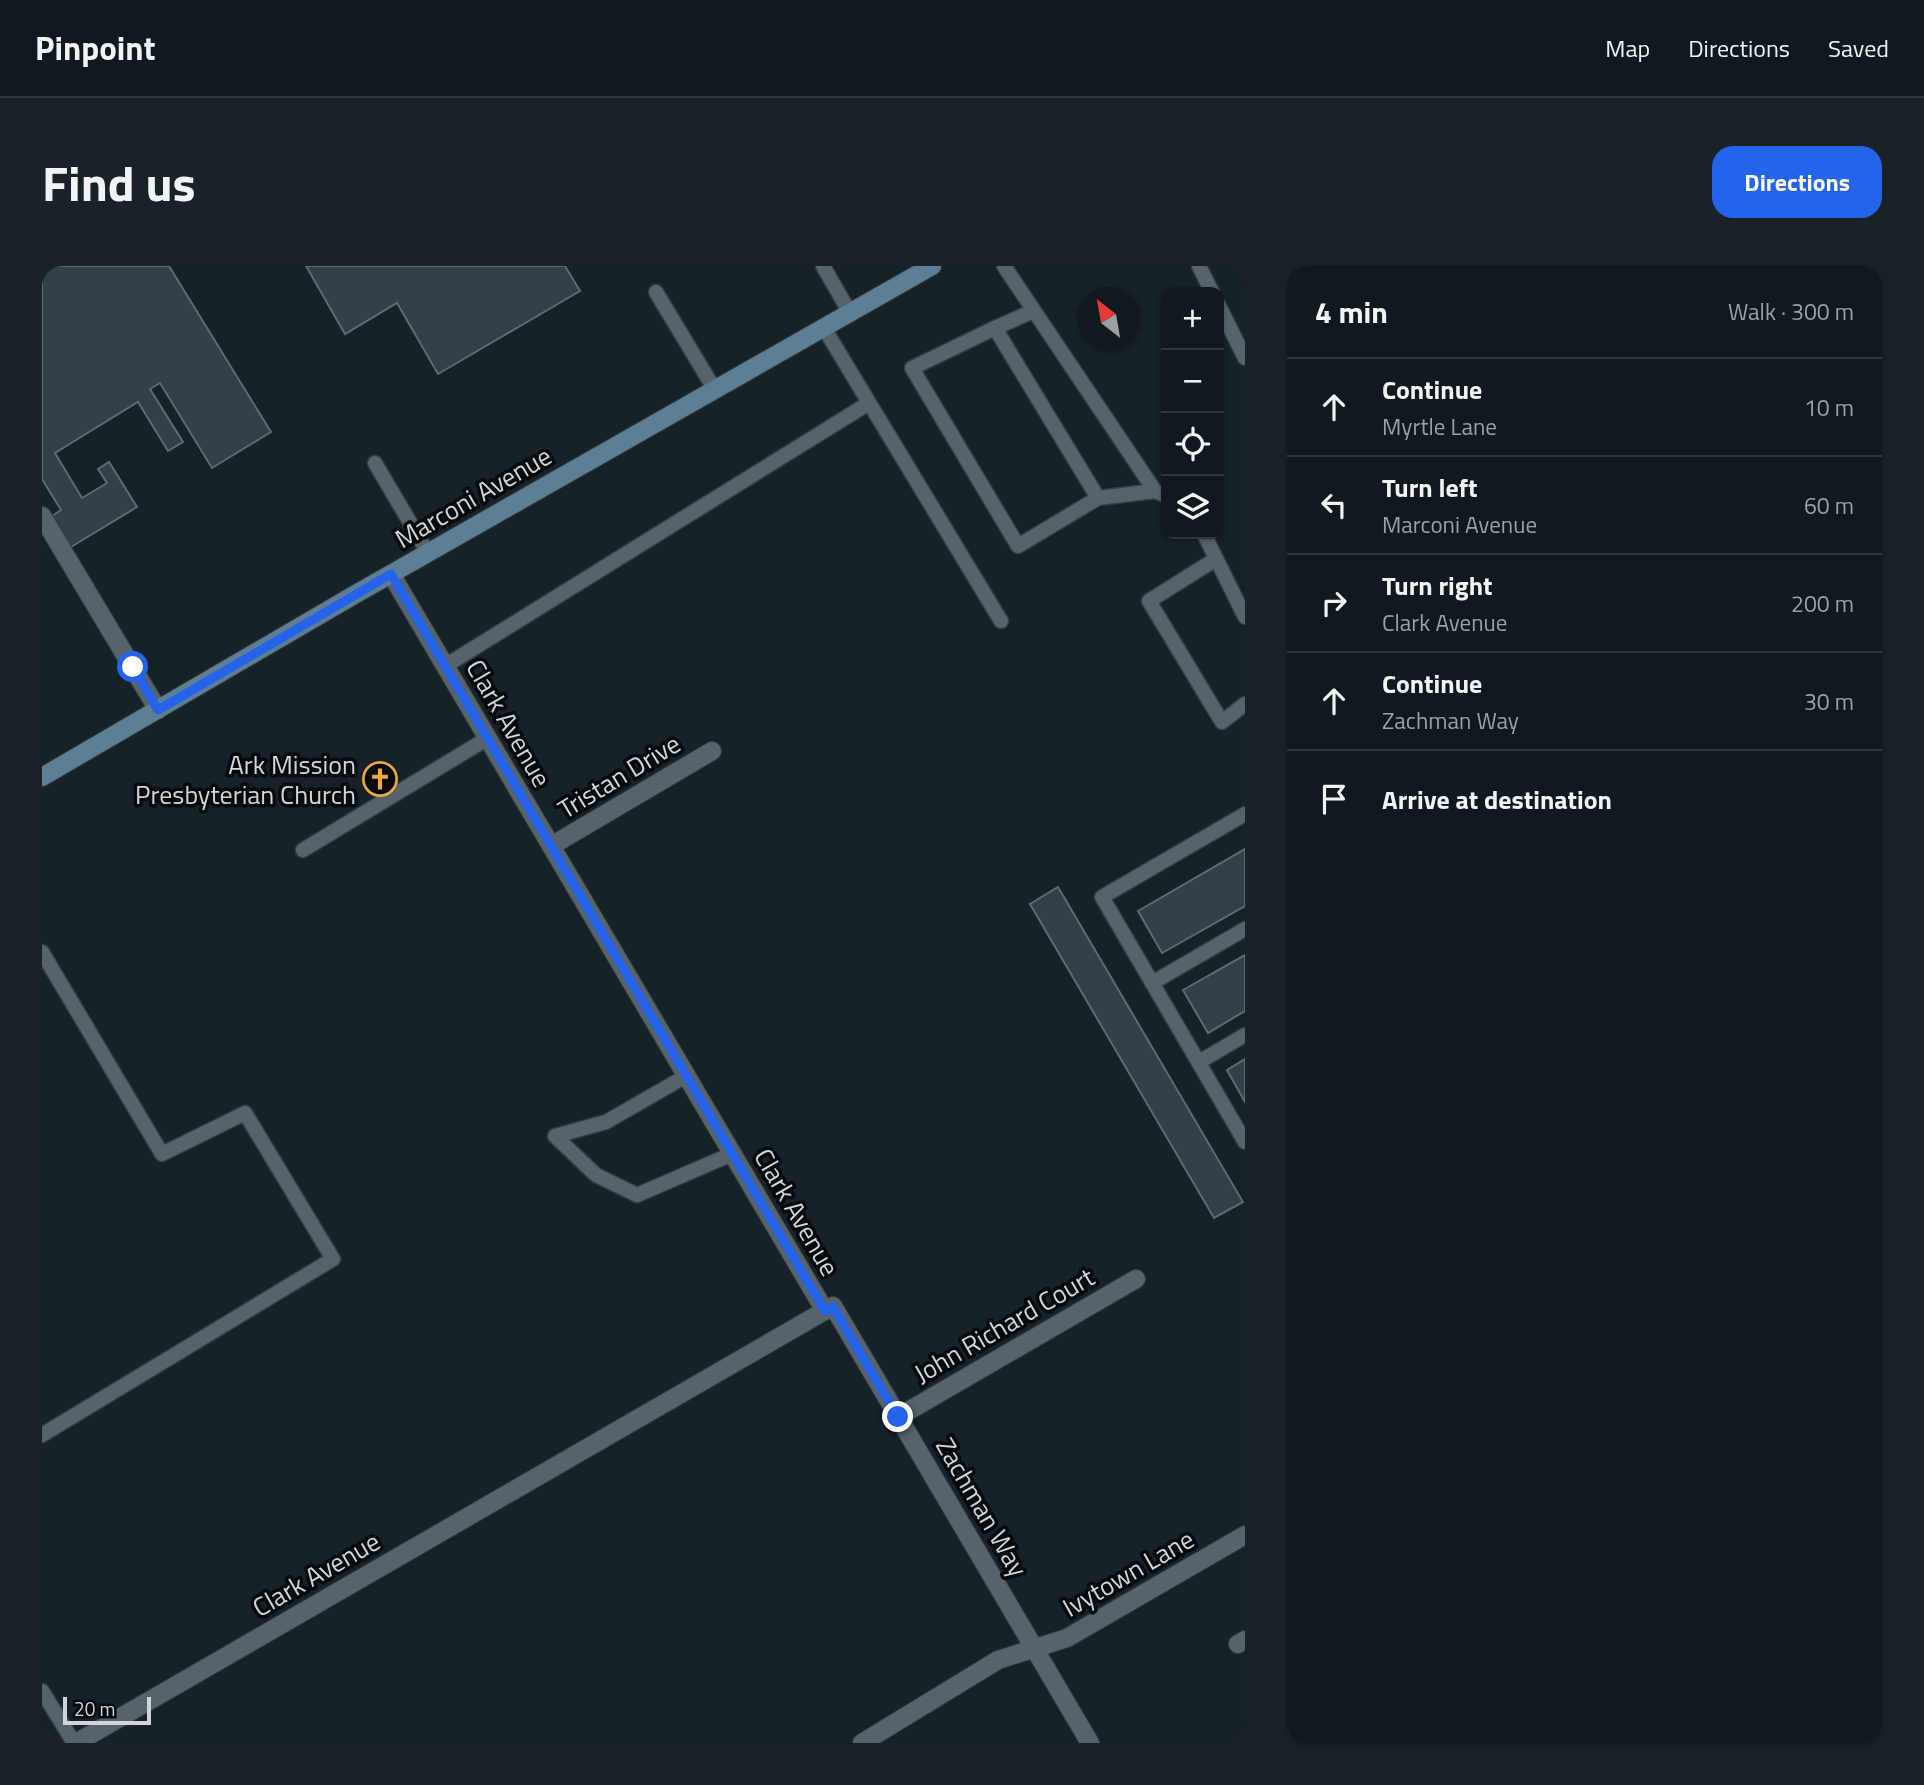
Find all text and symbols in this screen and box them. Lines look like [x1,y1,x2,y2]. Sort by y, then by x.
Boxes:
text: Pinpoint [35,23,155,73]
text: Map [1605,30,1650,66]
text: Directions [1688,30,1790,66]
text: Saved [1828,30,1889,66]
text: Find us [42,145,196,220]
button: Directions [1712,146,1882,218]
north arrow [1077,287,1140,350]
map controls [1161,287,1224,539]
button: + [1161,287,1224,350]
text: 4 min [1315,289,1388,335]
text: Walk · 300 m [1728,294,1854,329]
button: − [1161,350,1224,413]
text: Continue [1382,370,1482,409]
icon: ahead [1315,388,1353,426]
text: 10 m [1804,390,1854,425]
text: Myrtle Lane [1382,409,1497,444]
button: locate [1161,413,1224,476]
street label: Marconi Avenue [387,436,559,558]
text: Turn left [1382,468,1477,507]
button: layers [1161,476,1224,539]
icon: left [1315,486,1353,524]
text: 60 m [1804,488,1854,523]
text: Marconi Avenue [1382,507,1537,542]
text: Turn right [1382,566,1493,605]
icon: right [1315,584,1353,622]
text: 200 m [1791,586,1854,621]
text: Clark Avenue [1382,605,1507,640]
route start [117,651,148,682]
street label: Clark Avenue [457,652,561,794]
text: Continue [1382,664,1482,703]
icon: ahead [1315,682,1353,720]
text: 30 m [1804,684,1854,719]
text: Zachman Way [1382,703,1519,738]
street label: Tristan Drive [550,724,688,828]
place label: Ark Mission Presbyterian Church [135,745,356,814]
church icon: Ark Mission Presbyterian Church [361,760,399,798]
icon: arrive [1315,780,1353,818]
text: Arrive at destination [1382,780,1612,819]
street label: Clark Avenue [745,1141,849,1283]
street label: John Richard Court [907,1257,1101,1393]
route end [882,1401,913,1432]
street label: Zachman Way [926,1430,1038,1584]
street label: Ivytown Lane [1055,1520,1201,1626]
street label: Clark Avenue [245,1522,387,1626]
scale bar [63,1694,150,1726]
text: 20 m [74,1694,115,1723]

